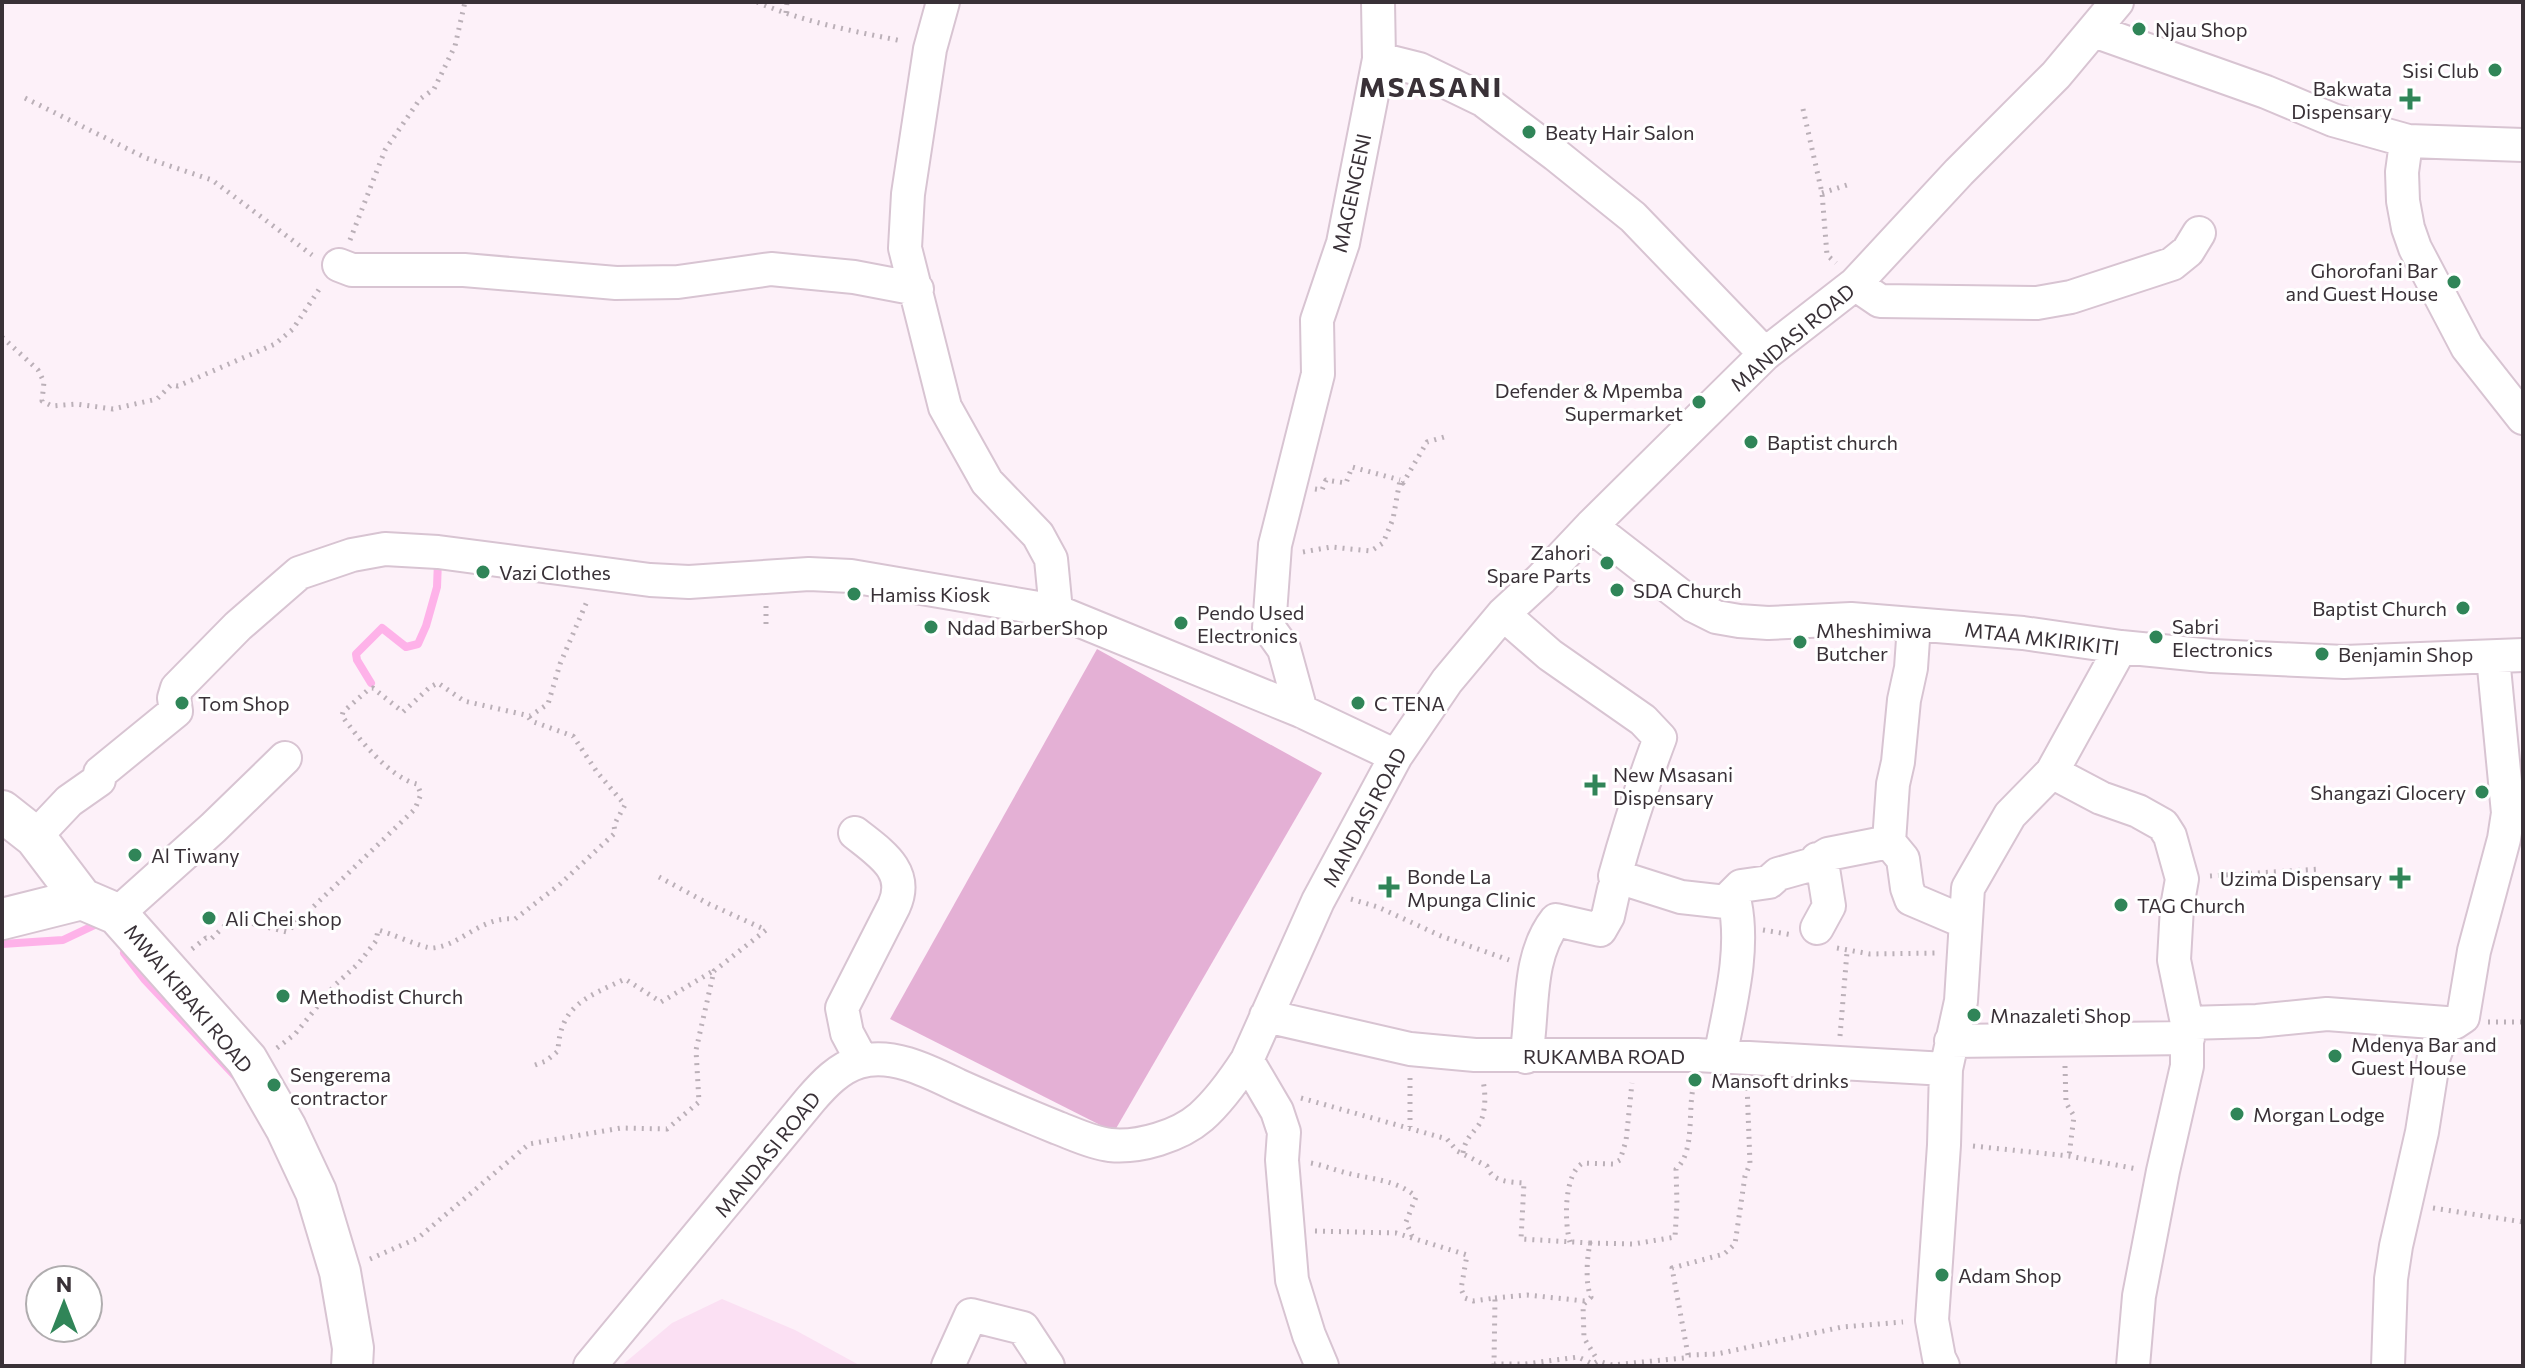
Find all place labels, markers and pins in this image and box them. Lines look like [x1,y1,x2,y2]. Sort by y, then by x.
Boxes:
place label: Njau Shop [2155,17,2248,41]
marker: Njau Shop [2130,20,2148,38]
place label: Sisi Club [2402,58,2479,82]
marker: Sisi Club [2486,61,2504,79]
place label: Bakwata Dispensary [2291,76,2392,123]
marker: Bakwata Dispensary [2399,88,2421,110]
place label: Beaty Hair Salon [1545,120,1694,144]
marker: Beaty Hair Salon [1520,123,1538,141]
place label: Ghorofani Bar and Guest House [2285,258,2438,305]
marker: Ghorofani Bar and Guest House [2445,273,2463,291]
place label: Defender & Mpemba Supermarket [1495,378,1683,425]
marker: Defender & Mpemba Supermarket [1690,393,1708,411]
place label: Baptist church [1767,430,1898,454]
marker: Baptist church [1742,433,1760,451]
place label: Zahori Spare Parts [1487,540,1591,587]
marker: Zahori Spare Parts [1598,554,1616,572]
place label: Vazi Clothes [499,560,611,584]
marker: Vazi Clothes [474,563,492,581]
place label: SDA Church [1633,578,1742,602]
marker: SDA Church [1608,581,1626,599]
place label: Hamiss Kiosk [870,582,990,606]
marker: Hamiss Kiosk [845,585,863,603]
place label: Baptist Church [2312,596,2447,620]
marker: Baptist Church [2454,599,2472,617]
place label: Pendo Used Electronics [1197,600,1304,647]
marker: Pendo Used Electronics [1172,614,1190,632]
place label: Sabri Electronics [2172,614,2273,661]
place label: Ndad BarberShop [947,615,1108,639]
marker: Ndad BarberShop [922,618,940,636]
place label: Mheshimiwa Butcher [1816,618,1932,665]
marker: Sabri Electronics [2147,628,2165,646]
marker: Mheshimiwa Butcher [1791,633,1809,651]
place label: Benjamin Shop [2338,642,2473,666]
marker: Benjamin Shop [2313,645,2331,663]
place label: Tom Shop [198,691,289,715]
place label: C TENA [1374,691,1445,715]
marker: Tom Shop [173,694,191,712]
marker: C TENA [1349,694,1367,712]
place label: New Msasani Dispensary [1613,762,1733,809]
marker: New Msasani Dispensary [1584,774,1606,796]
place label: Shangazi Glocery [2310,780,2466,804]
marker: Shangazi Glocery [2473,783,2491,801]
place label: Al Tiwany [151,843,240,867]
marker: Al Tiwany [126,846,144,864]
place label: Bonde La Mpunga Clinic [1407,864,1536,911]
place label: Uzima Dispensary [2220,866,2382,890]
marker: Uzima Dispensary [2389,867,2411,889]
marker: Bonde La Mpunga Clinic [1378,876,1400,898]
place label: TAG Church [2137,893,2245,917]
marker: TAG Church [2112,896,2130,914]
place label: Ali Chei shop [225,906,342,930]
marker: Ali Chei shop [200,909,218,927]
place label: Methodist Church [299,984,463,1008]
marker: Methodist Church [274,987,292,1005]
place label: Mnazaleti Shop [1990,1003,2131,1027]
marker: Mnazaleti Shop [1965,1006,1983,1024]
place label: Mdenya Bar and Guest House [2351,1032,2497,1079]
marker: Mdenya Bar and Guest House [2326,1047,2344,1065]
place label: Sengerema contractor [290,1062,391,1109]
place label: Mansoft drinks [1711,1068,1849,1092]
marker: Mansoft drinks [1686,1071,1704,1089]
marker: Sengerema contractor [265,1076,283,1094]
place label: Morgan Lodge [2253,1102,2385,1126]
marker: Morgan Lodge [2228,1105,2246,1123]
place label: Adam Shop [1958,1263,2062,1287]
marker: Adam Shop [1933,1266,1951,1284]

